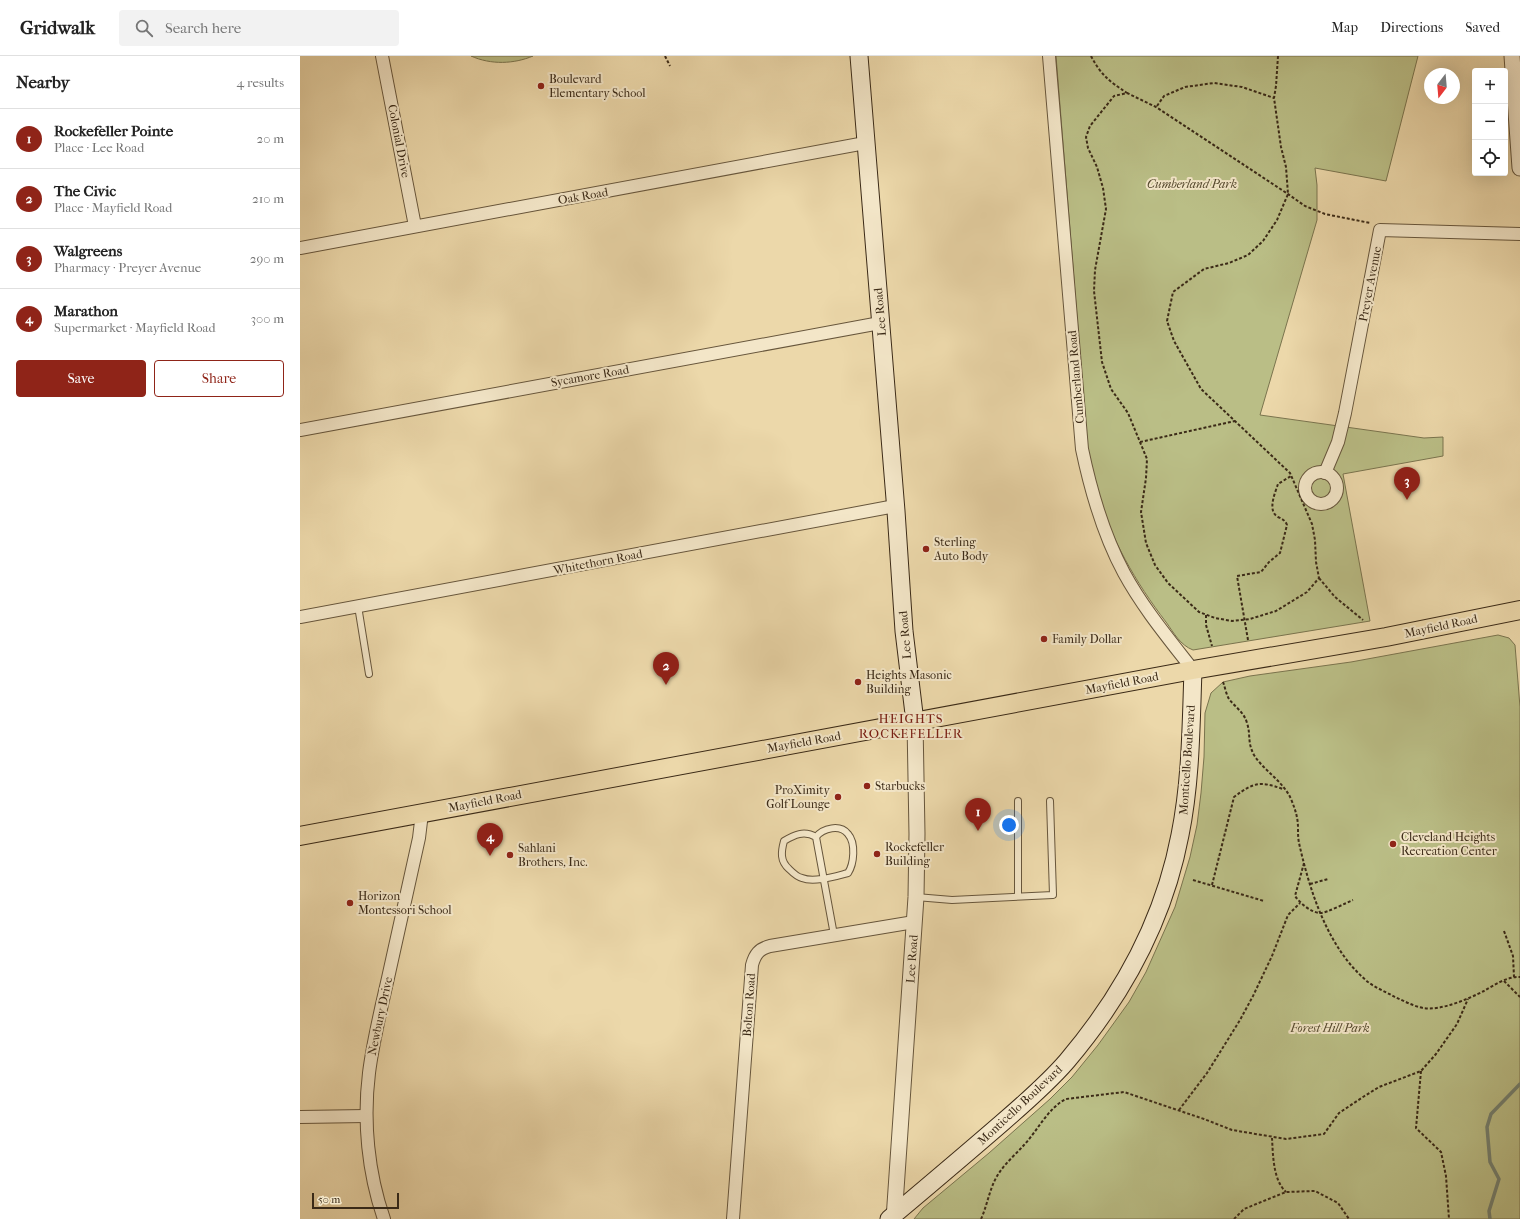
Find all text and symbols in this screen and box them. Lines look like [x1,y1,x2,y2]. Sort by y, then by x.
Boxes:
search box [119,10,399,46]
text: Gridwalk [20,17,95,39]
icon: search [133,17,155,39]
text: Search here [165,19,241,37]
text: Map [1331,19,1358,36]
text: Directions [1380,19,1443,36]
text: Saved [1465,19,1500,36]
north arrow [1424,68,1460,104]
map controls [1472,68,1508,176]
button: + [1472,68,1508,104]
text: Nearby [16,72,70,92]
place label: Boulevard Elementary School [549,72,646,100]
text: 4 results [237,75,284,90]
marker: Boulevard Elementary School [536,81,546,91]
street label: Colonial Drive [385,103,413,179]
button: − [1472,104,1508,140]
text: Rockefeller Pointe [54,122,173,140]
text: 1 [27,131,31,146]
text: 20 m [257,131,284,146]
text: Place · Lee Road [54,140,144,155]
button: locate [1472,140,1508,176]
park label: Cumberland Park [1147,177,1237,191]
text: The Civic [54,182,116,200]
street label: Oak Road [557,185,610,207]
text: 2 [26,191,32,206]
text: 210 m [252,191,284,206]
text: Place · Mayfield Road [54,200,172,215]
text: Walgreens [54,242,122,260]
street label: Preyer Avenue [1356,245,1384,323]
text: 3 [26,251,32,266]
text: 290 m [250,251,284,266]
text: Pharmacy · Preyer Avenue [54,260,201,275]
street label: Lee Road [871,287,889,337]
text: Marathon [54,302,118,320]
text: 4 [25,311,33,326]
text: 300 m [251,311,284,326]
text: Supermarket · Mayfield Road [54,320,216,335]
street label: Cumberland Road [1065,329,1087,424]
button: Save [16,360,146,397]
button: Share [154,360,284,397]
street label: Sycamore Road [550,362,631,390]
pin: 3 [1394,467,1420,500]
place label: Sterling Auto Body [933,535,989,563]
marker: Sterling Auto Body [921,544,931,554]
street label: Whitethorn Road [551,546,644,578]
street label: Lee Road [896,610,914,660]
street label: Mayfield Road [1403,611,1479,641]
place label: Family Dollar [1052,632,1123,646]
marker: Family Dollar [1039,634,1049,644]
pin: 2 [653,652,679,685]
place label: Heights Masonic Building [866,668,952,696]
street label: Mayfield Road [1084,669,1160,697]
marker: Heights Masonic Building [853,677,863,687]
street label: Monticello Boulevard [1176,704,1198,816]
district label: HEIGHTS ROCKEFELLER [859,711,963,741]
street label: Mayfield Road [766,729,842,755]
place label: Starbucks [875,779,925,793]
marker: Starbucks [862,781,872,791]
place label: ProXimity Golf Lounge [766,783,831,811]
street label: Mayfield Road [447,787,523,815]
marker: ProXimity Golf Lounge [833,792,843,802]
pin: 1 [965,798,991,831]
your location [999,815,1019,835]
pin: 4 [477,823,503,856]
place label: Cleveland Heights Recreation Center [1401,830,1498,858]
marker: Cleveland Heights Recreation Center [1388,839,1398,849]
place label: Rockefeller Building [885,840,945,868]
place label: Sahlani Brothers, Inc. [518,841,588,869]
marker: Rockefeller Building [872,849,882,859]
marker: Sahlani Brothers, Inc. [505,850,515,860]
place label: Horizon Montessori School [358,889,452,917]
marker: Horizon Montessori School [345,898,355,908]
street label: Lee Road [903,934,921,984]
street label: Bolton Road [740,972,758,1037]
street label: Newbury Drive [365,975,395,1057]
park label: Forest Hill Park [1289,1021,1370,1035]
street label: Monticello Boulevard [975,1062,1065,1148]
scale bar [312,1191,399,1210]
text: 50 m [318,1193,340,1206]

